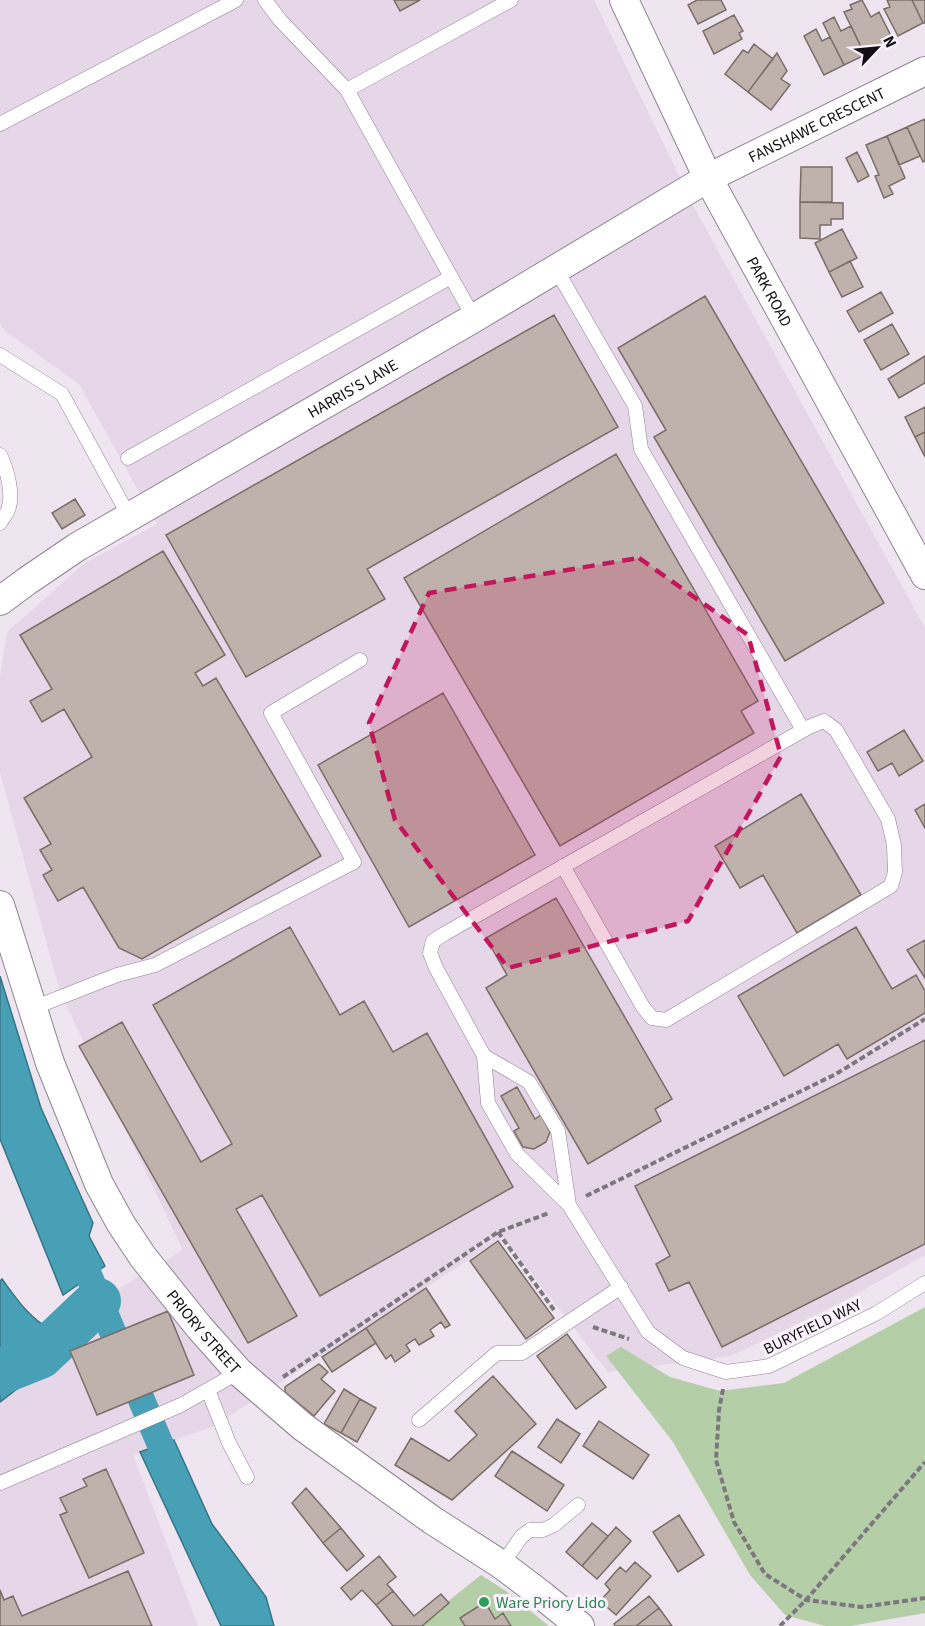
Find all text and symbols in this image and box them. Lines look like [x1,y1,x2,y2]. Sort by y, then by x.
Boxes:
north arrow [847,18,907,78]
text: N [877,32,902,51]
street label: FANSHAWE CRESCENT [745,82,889,168]
street label: PARK ROAD [741,253,797,331]
street label: HARRIS'S LANE [304,354,402,424]
street label: PRIORY STREET [161,1285,246,1379]
street label: BURYFIELD WAY [760,1294,865,1360]
place label: Ware Priory Lido [496,1592,606,1614]
marker: Ware Priory Lido [477,1595,491,1609]

